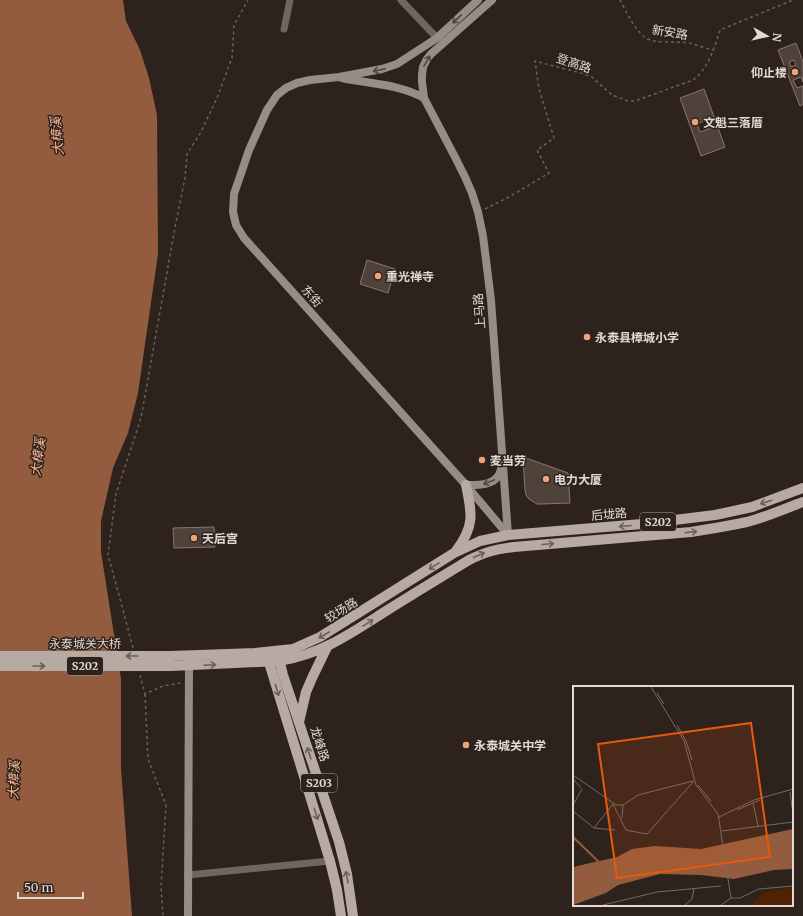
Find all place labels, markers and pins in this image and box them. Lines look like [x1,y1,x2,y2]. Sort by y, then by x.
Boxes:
place label: 仰止楼 [751,65,787,80]
marker: 仰止楼 [790,67,800,77]
place label: 文魁三落厝 [703,115,763,130]
marker: 文魁三落厝 [690,117,700,127]
place label: 重光禅寺 [386,269,434,284]
marker: 重光禅寺 [373,271,383,281]
place label: 永泰县樟城小学 [595,330,679,345]
marker: 永泰县樟城小学 [582,332,592,342]
place label: 麦当劳 [490,453,526,468]
marker: 麦当劳 [477,455,487,465]
place label: 电力大厦 [554,472,602,487]
marker: 电力大厦 [541,474,551,484]
place label: 天后宫 [202,531,238,546]
marker: 天后宫 [189,533,199,543]
place label: 永泰城关中学 [474,738,546,753]
marker: 永泰城关中学 [461,740,471,750]

